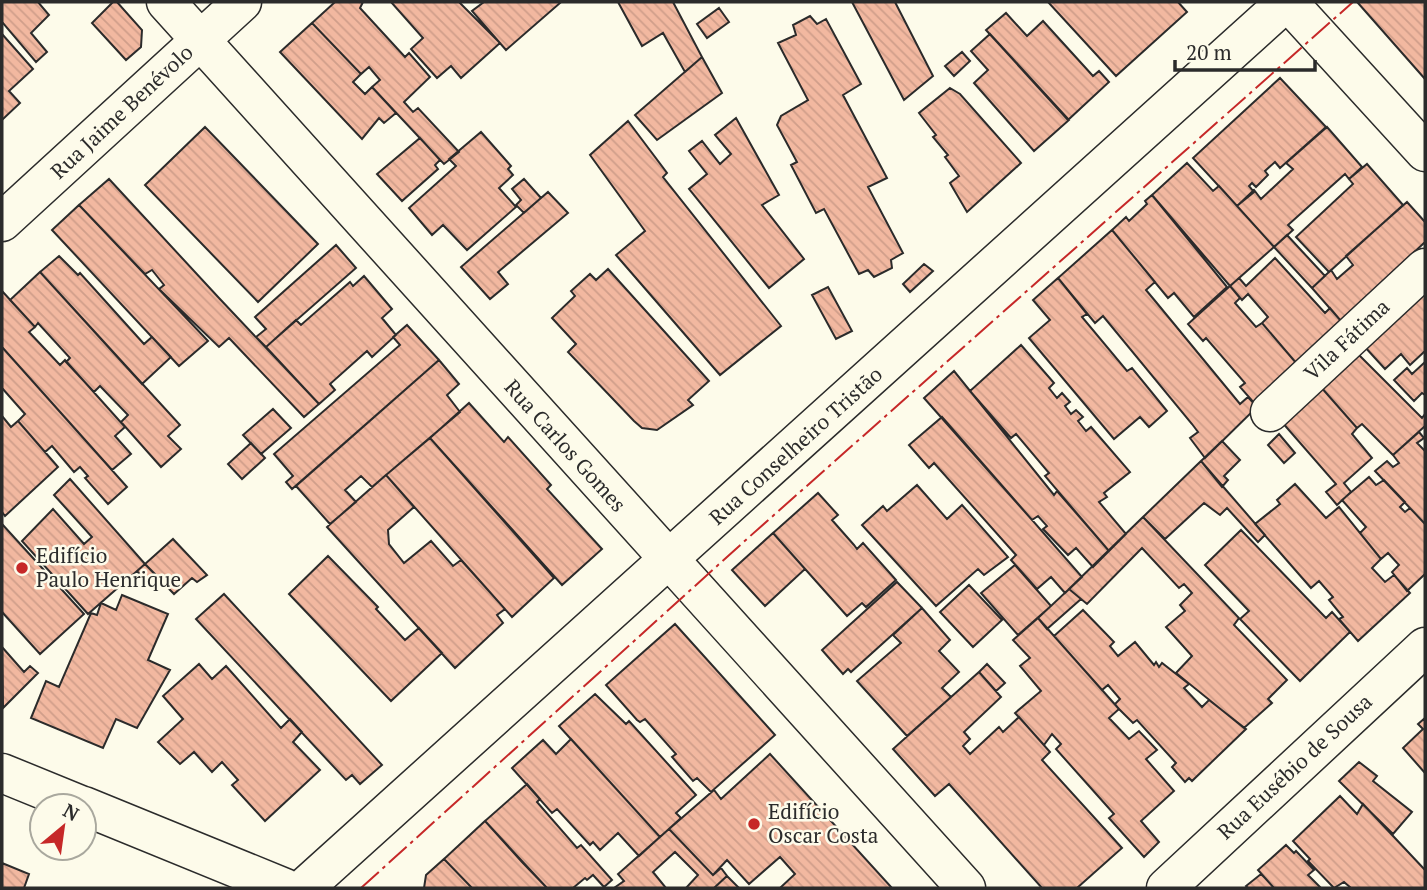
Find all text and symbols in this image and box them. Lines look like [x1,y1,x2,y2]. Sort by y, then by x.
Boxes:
scale bar [1175,28,1315,72]
street label: Rua Jaime Benévolo [44,38,199,185]
text: 20 m [1186,38,1232,66]
street label: Vila Fátima [1297,292,1395,386]
street label: Rua Conselheiro Tristão [703,360,888,531]
street label: Rua Carlos Gomes [499,373,633,518]
place label: Edifício Paulo Henrique [36,541,181,593]
marker: Edifício Paulo Henrique [14,560,30,576]
street label: Rua Eusébio de Sousa [1211,687,1378,845]
north arrow [28,792,98,862]
text: N [59,797,84,826]
place label: Edifício Oscar Costa [768,797,879,849]
marker: Edifício Oscar Costa [746,816,762,832]

